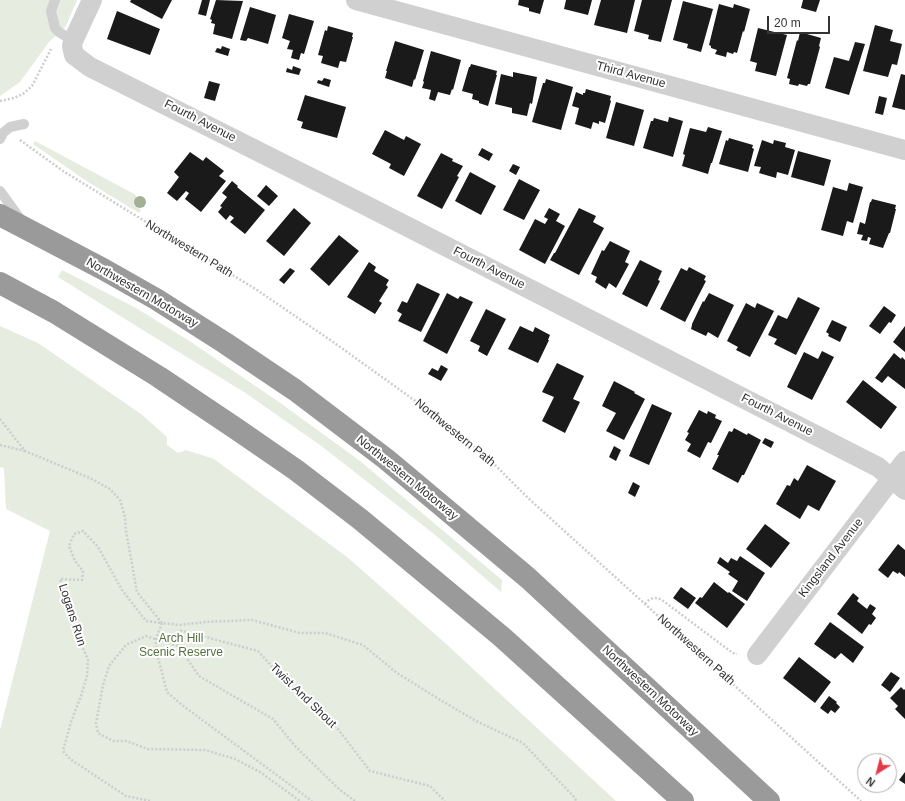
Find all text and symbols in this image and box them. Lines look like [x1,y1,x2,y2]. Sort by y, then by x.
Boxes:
scale bar [769,8,832,34]
text: 20 m [774,16,801,30]
street label: Third Avenue [595,59,667,91]
street label: Fourth Avenue [162,97,238,145]
street label: Northwestern Path [143,217,235,281]
street label: Fourth Avenue [451,244,527,292]
street label: Northwestern Motorway [84,255,200,331]
street label: Fourth Avenue [739,391,815,439]
street label: Northwestern Path [412,396,498,470]
street label: Northwestern Motorway [353,433,461,523]
street label: Kingsland Avenue [796,516,866,600]
street label: Logans Run [55,582,89,648]
street label: Northwestern Path [654,611,738,689]
park label: Arch Hill Scenic Reserve [139,632,223,660]
street label: Northwestern Motorway [599,643,701,739]
street label: Twist And Shout [267,661,339,731]
north arrow [857,753,897,793]
text: N [864,775,877,789]

